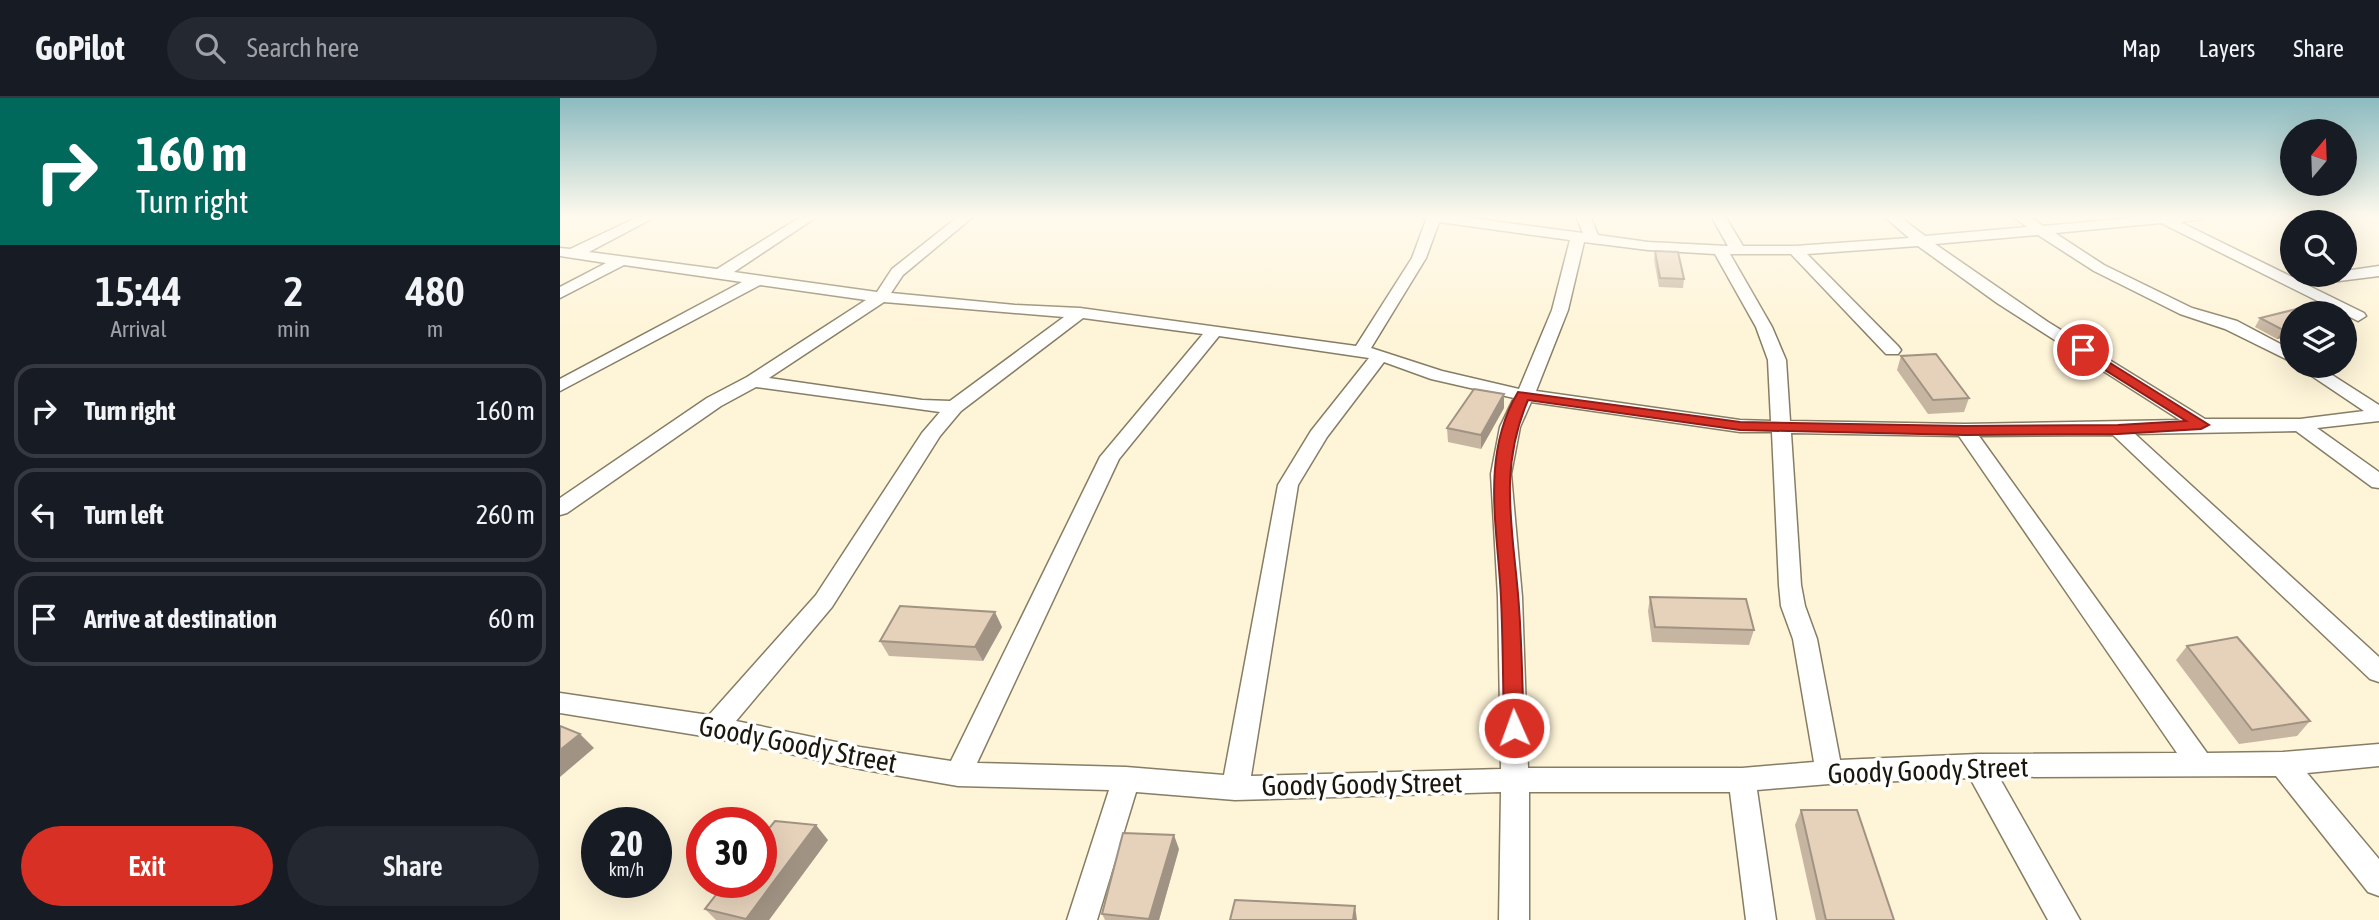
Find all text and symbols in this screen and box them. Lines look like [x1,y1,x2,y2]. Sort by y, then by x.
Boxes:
search box [167,17,657,80]
text: GoPilot [35,29,125,67]
icon: search [191,29,229,67]
text: Search here [247,33,359,63]
text: Map [2122,35,2161,62]
text: Layers [2199,35,2255,62]
text: Share [2293,35,2344,62]
north arrow [2280,119,2357,196]
map controls [2280,119,2357,378]
text: 160 m [136,125,247,181]
icon: right [21,126,112,217]
text: Turn right [136,183,249,220]
button: search [2280,210,2357,287]
text: 15:44 [95,267,182,315]
text: 2 [284,267,303,315]
text: 480 [405,267,465,315]
button: layers [2280,301,2357,378]
text: Arrival [110,316,167,342]
text: min [277,316,310,342]
text: m [427,316,443,342]
pin [2053,320,2113,380]
icon: arrive [2064,331,2102,369]
icon: right [25,392,63,430]
text: Turn right [84,396,175,426]
text: 160 m [476,396,535,426]
icon: left [25,496,63,534]
text: Turn left [84,500,164,530]
text: 260 m [476,500,535,530]
icon: arrive [25,600,63,638]
text: Arrive at destination [84,604,277,634]
text: 60 m [488,604,535,634]
position arrow [1477,691,1551,765]
street label: Goody Goody Street [696,709,900,779]
street label: Goody Goody Street [1827,751,2029,789]
street label: Goody Goody Street [1261,766,1463,802]
speed limit sign: 30 [686,807,777,898]
text: 20 [610,823,643,863]
button: Exit [21,826,273,906]
button: Share [287,826,539,906]
text: km/h [609,859,644,880]

